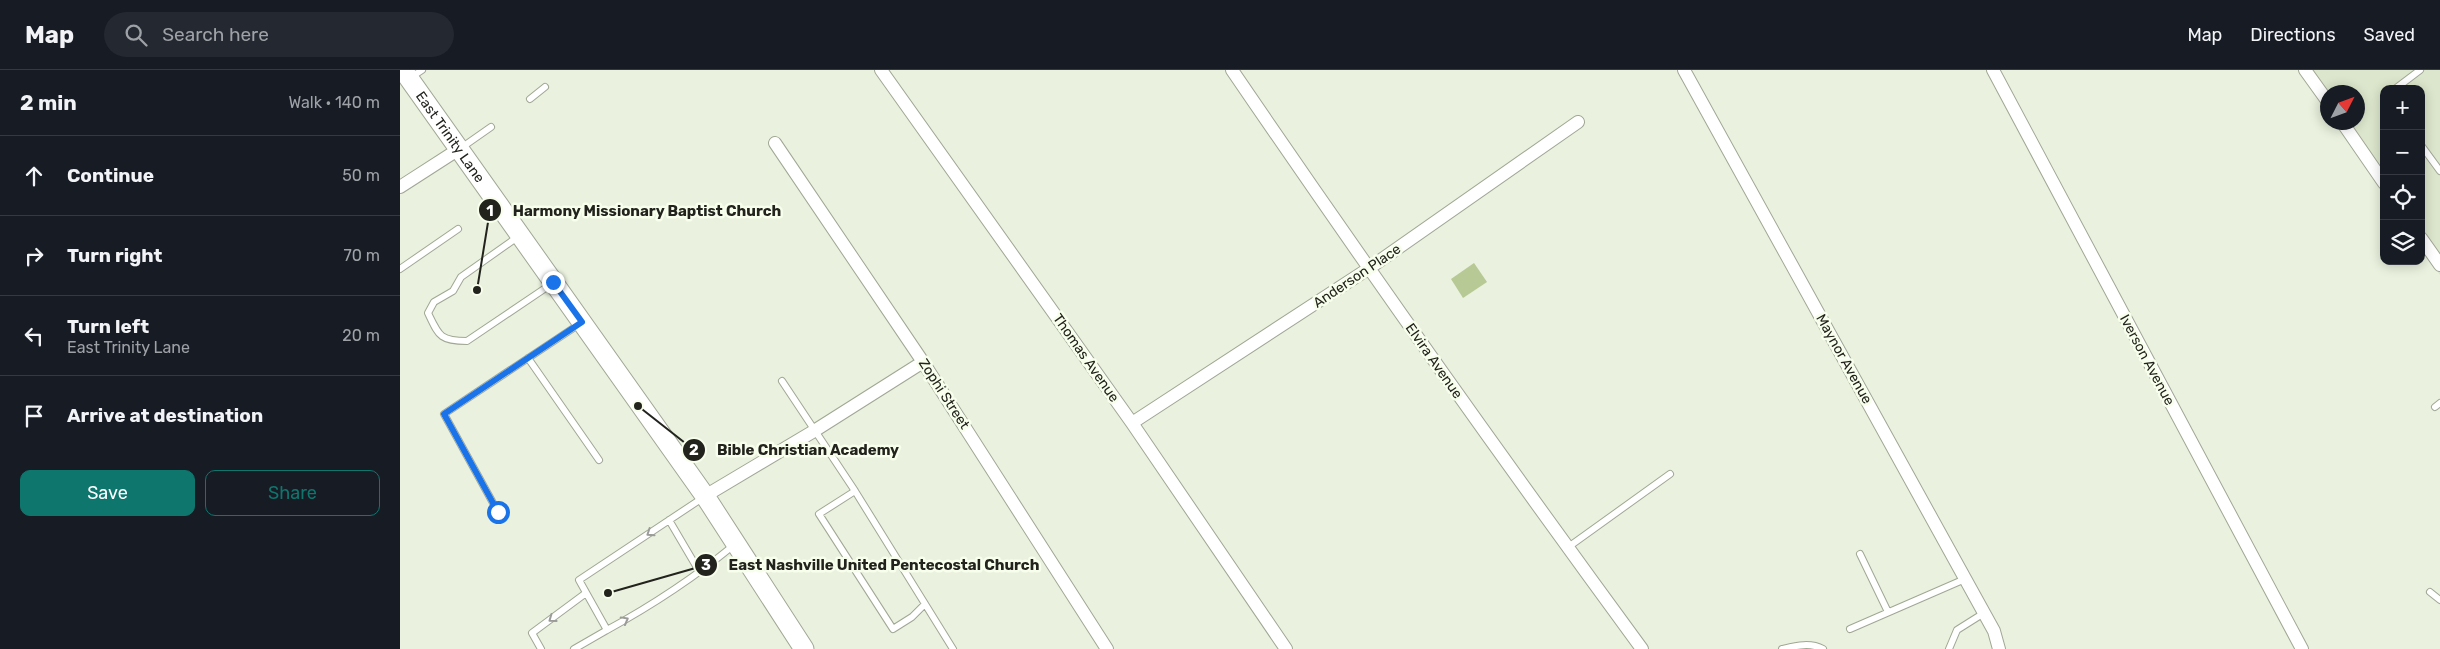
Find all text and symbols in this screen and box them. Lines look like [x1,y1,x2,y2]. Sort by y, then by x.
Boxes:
search box [104,12,454,57]
text: Map [25,21,74,49]
icon: search [122,21,150,49]
text: Search here [162,23,269,46]
text: Map [2187,24,2222,46]
text: Directions [2250,24,2336,46]
text: Saved [2364,24,2415,46]
north arrow [2320,85,2365,130]
map controls [2380,85,2425,265]
button: + [2380,85,2425,130]
street label: East Trinity Lane [412,88,489,186]
text: 2 min [20,90,77,115]
text: Walk · 140 m [289,93,380,112]
button: − [2380,130,2425,175]
icon: ahead [20,162,48,190]
text: Continue [67,164,154,187]
text: 50 m [342,166,380,185]
button: locate [2380,175,2425,220]
callout: Harmony Missionary Baptist Church [477,195,792,225]
text: 1 [486,202,494,220]
text: Harmony Missionary Baptist Church [513,202,781,220]
button: layers [2380,220,2425,265]
street label: Anderson Place [1310,240,1404,312]
icon: right [20,242,48,270]
text: Turn right [67,244,162,267]
text: 70 m [343,246,380,265]
route end [542,271,565,294]
street label: Thomas Avenue [1049,311,1123,406]
street label: Maynor Avenue [1812,311,1876,407]
street label: Iverson Avenue [2116,312,2178,408]
text: Turn left [67,315,149,338]
street label: Elvira Avenue [1402,320,1466,402]
icon: left [20,322,48,350]
text: 20 m [342,326,380,345]
text: East Trinity Lane [67,338,190,357]
street label: Zophi Street [915,356,973,433]
icon: arrive [20,402,48,430]
text: Arrive at destination [67,404,263,427]
callout: Bible Christian Academy [682,435,909,465]
text: 2 [689,441,699,459]
text: Bible Christian Academy [717,441,899,459]
button: Save [20,470,195,516]
button: Share [205,470,380,516]
route start [487,501,510,524]
one-way arrow [646,527,655,536]
callout: East Nashville United Pentecostal Church [693,550,1049,580]
text: 3 [701,556,711,574]
text: East Nashville United Pentecostal Church [729,556,1039,574]
one-way arrow [549,613,558,621]
one-way arrow [619,616,628,626]

